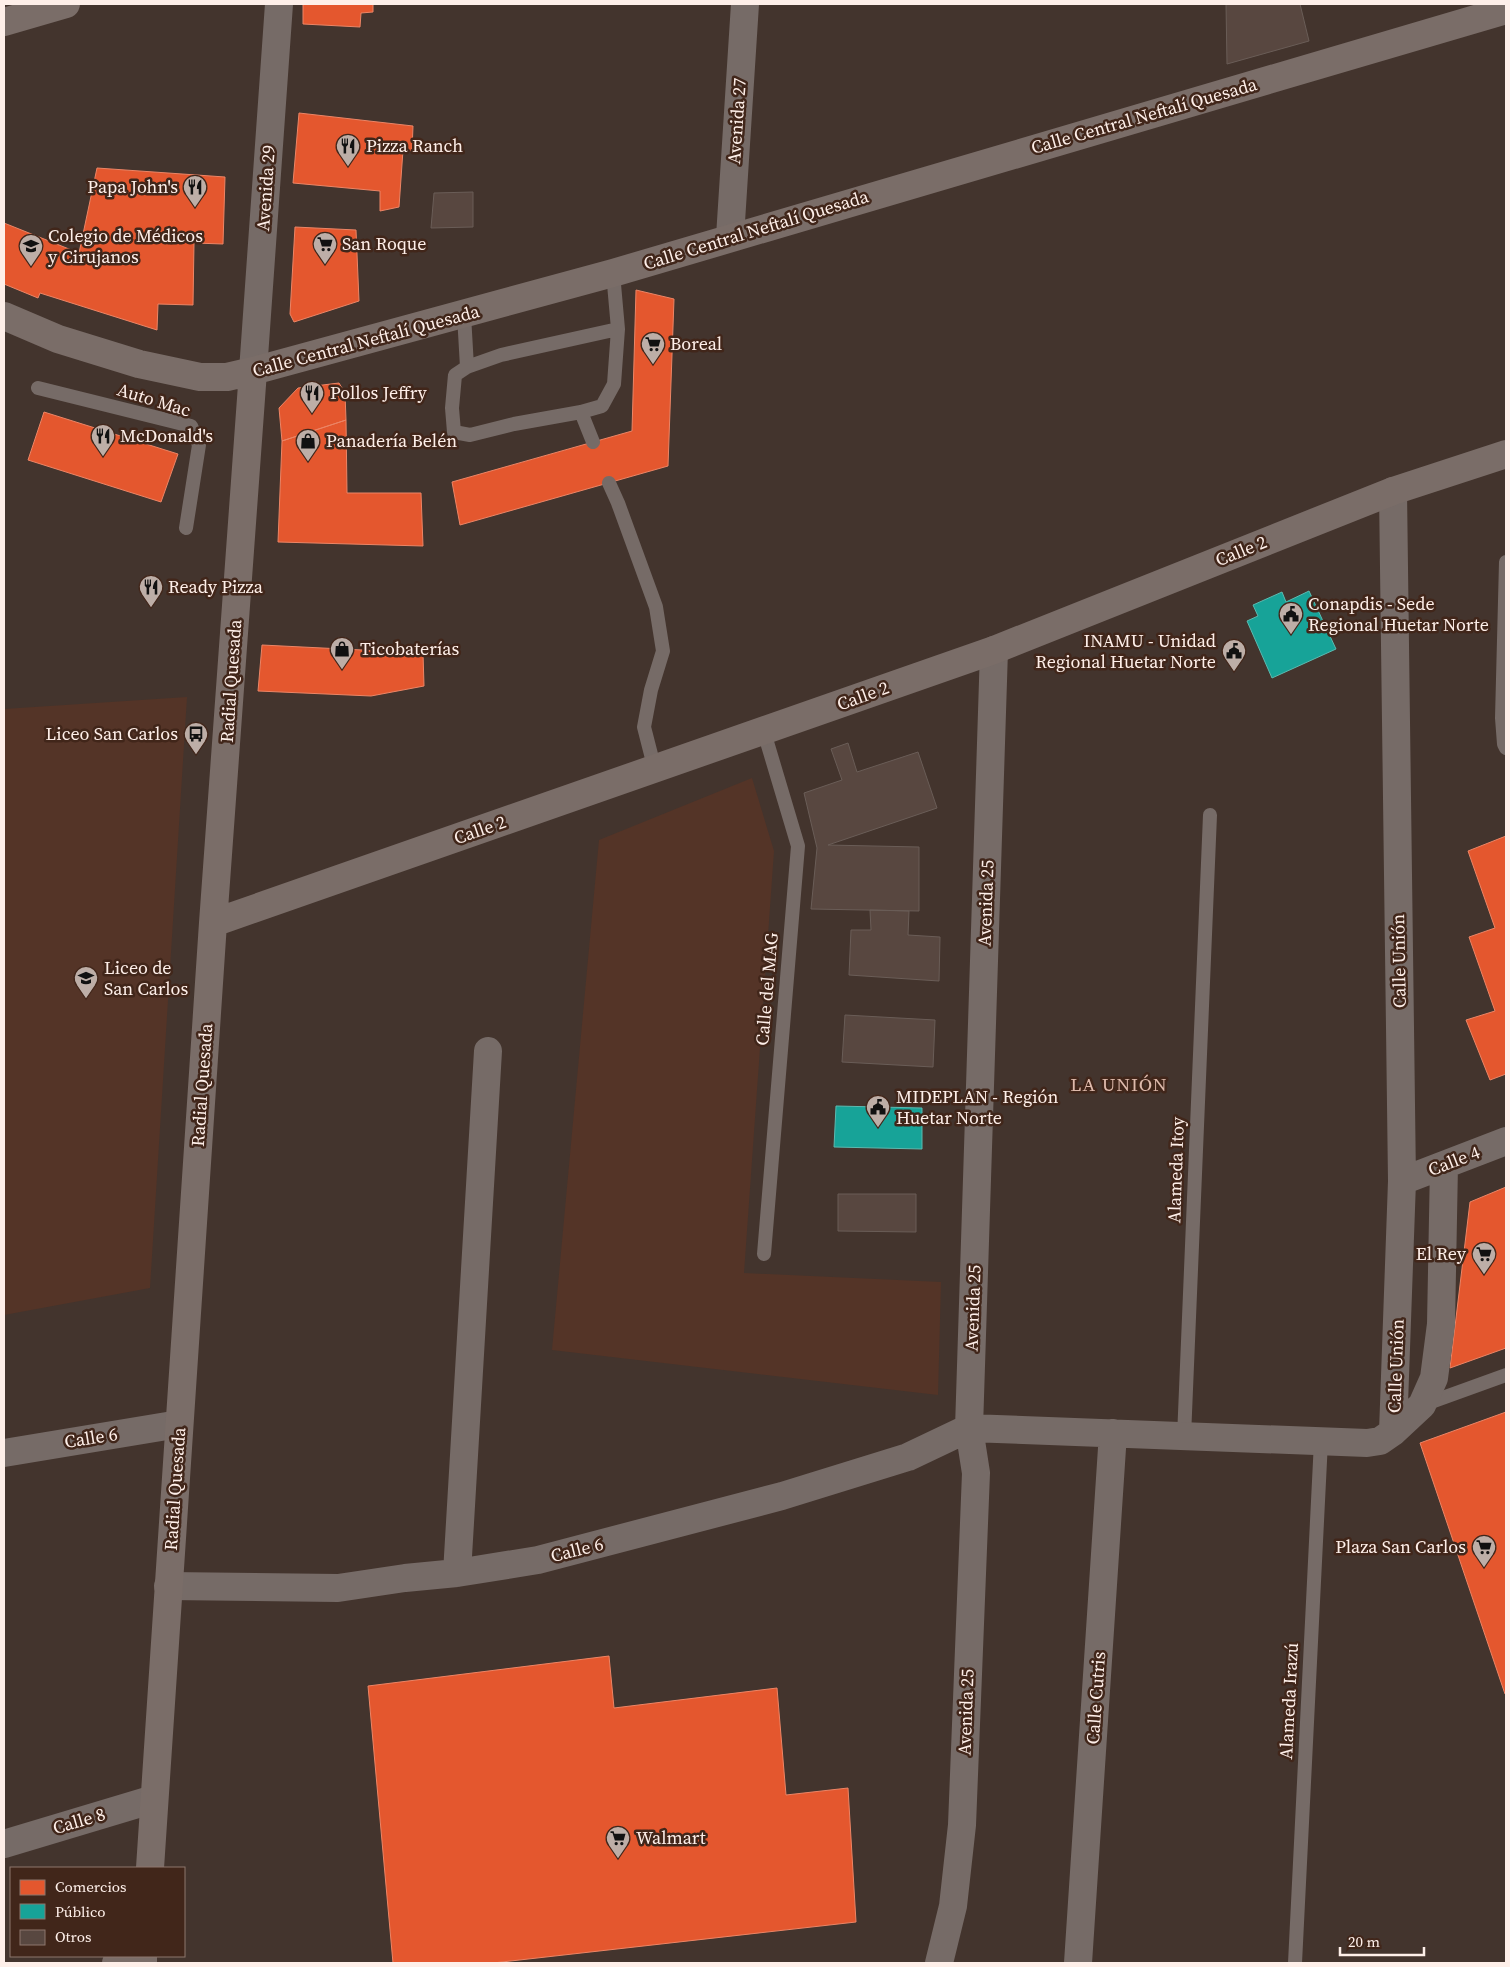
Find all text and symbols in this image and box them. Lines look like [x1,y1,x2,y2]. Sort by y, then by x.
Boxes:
street label: Calle Central Neftalí Quesada [1028,71,1261,160]
street label: Avenida 27 [721,77,752,165]
restaurant icon: Pizza Ranch [335,133,361,167]
place label: Pizza Ranch [366,133,463,158]
street label: Avenida 29 [250,144,281,232]
place label: Papa John's [87,174,178,199]
restaurant icon: Papa John's [182,174,208,208]
street label: Calle Central Neftalí Quesada [640,183,872,276]
place label: Colegio de Médicos y Cirujanos [48,223,203,269]
supermarket icon: San Roque [312,231,338,265]
place label: San Roque [342,231,426,256]
school or university icon: Colegio de Médicos y Cirujanos [18,233,44,267]
street label: Calle Central Neftalí Quesada [250,298,483,383]
supermarket icon: Boreal [640,331,666,365]
place label: Boreal [670,331,722,356]
street label: Auto Mac [114,376,194,423]
restaurant icon: Pollos Jeffry [299,380,325,414]
place label: Pollos Jeffry [330,380,428,405]
restaurant icon: McDonald's [90,423,116,457]
place label: McDonald's [120,423,213,448]
shop icon: Panadería Belén [295,428,321,462]
place label: Panadería Belén [326,428,457,453]
street label: Calle 2 [1211,529,1270,572]
restaurant icon: Ready Pizza [138,574,164,608]
place label: Ready Pizza [168,574,264,599]
place label: Conapdis - Sede Regional Huetar Norte [1308,591,1489,637]
public building icon: Conapdis - Sede Regional Huetar Norte [1278,601,1304,635]
street label: Radial Quesada [214,618,247,743]
place label: INAMU - Unidad Regional Huetar Norte [1035,628,1216,674]
shop icon: Ticobaterías [329,636,355,670]
place label: Ticobaterías [360,636,459,661]
public building icon: INAMU - Unidad Regional Huetar Norte [1221,638,1247,672]
street label: Calle 2 [833,675,892,716]
place label: Liceo San Carlos [46,721,178,746]
bus stop icon: Liceo San Carlos [183,721,209,755]
street label: Calle 2 [450,809,509,850]
street label: Avenida 25 [971,859,1000,947]
street label: Calle Unión [1385,914,1412,1008]
street label: Calle del MAG [749,932,784,1046]
place label: Liceo de San Carlos [104,955,188,1001]
school or university icon: Liceo de San Carlos [73,965,99,999]
street label: Radial Quesada [185,1022,218,1147]
district label: LA UNIÓN [1070,1071,1168,1097]
place label: MIDEPLAN - Región Huetar Norte [896,1084,1058,1130]
public building icon: MIDEPLAN - Región Huetar Norte [865,1094,891,1128]
street label: Alameda Itoy [1161,1116,1190,1224]
street label: Calle 4 [1424,1139,1483,1182]
place label: El Rey [1416,1241,1467,1266]
supermarket icon: El Rey [1471,1241,1497,1275]
street label: Avenida 25 [958,1264,987,1352]
street label: Calle Unión [1381,1318,1410,1414]
street label: Calle 6 [62,1421,119,1454]
street label: Radial Quesada [158,1426,191,1551]
street label: Calle 6 [548,1531,606,1568]
place label: Plaza San Carlos [1335,1534,1466,1559]
supermarket icon: Plaza San Carlos [1471,1534,1497,1568]
street label: Alameda Irazú [1273,1642,1304,1760]
street label: Calle Cutris [1080,1651,1111,1745]
street label: Avenida 25 [951,1668,980,1756]
street label: Calle 8 [50,1801,108,1840]
supermarket icon: Walmart [605,1825,631,1859]
place label: Walmart [636,1825,706,1850]
legend [10,1867,185,1957]
text: Comercios [55,1876,127,1897]
text: Público [55,1901,106,1922]
scale bar [1340,1924,1424,1956]
text: Otros [55,1926,91,1947]
text: 20 m [1348,1931,1380,1952]

